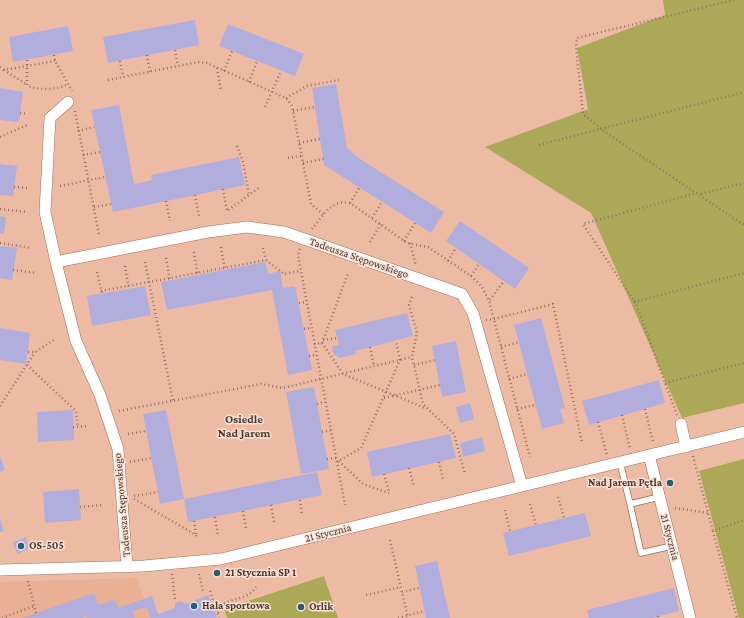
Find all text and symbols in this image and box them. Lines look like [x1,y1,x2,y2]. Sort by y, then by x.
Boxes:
street label: Tadeusza Stępowskiego [308,235,410,281]
district label: Osiedle Nad Jarem [218,412,270,440]
street label: Tadeusza Stępowskiego [111,453,133,557]
place label: Nad Jarem Pętla [588,476,662,490]
marker: Nad Jarem Pętla [665,478,675,488]
street label: 21 Stycznia [657,512,683,562]
street label: 21 Stycznia [303,521,353,545]
place label: OS-505 [29,539,64,553]
marker: OS-505 [16,541,26,551]
place label: 21 Stycznia SP 1 [225,566,296,580]
marker: 21 Stycznia SP 1 [212,568,222,578]
place label: Hala sportowa [202,599,270,613]
place label: Orlik [309,600,333,614]
marker: Hala sportowa [189,601,199,611]
marker: Orlik [296,602,306,612]

